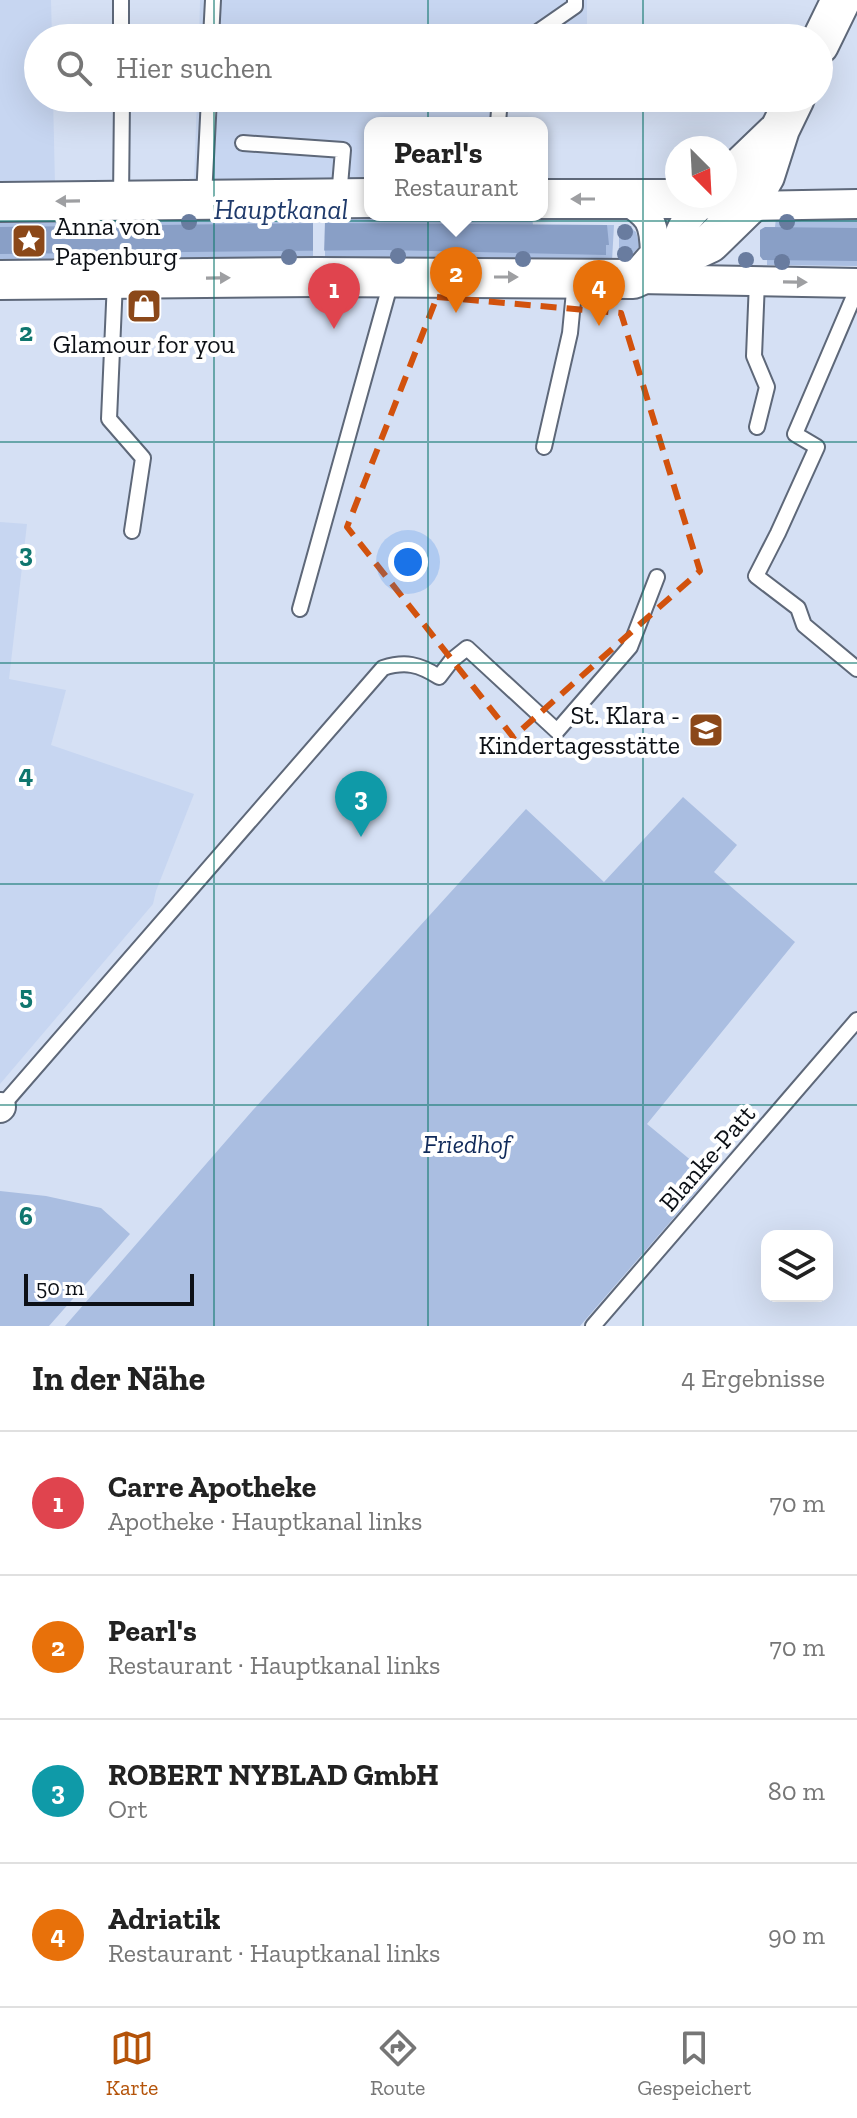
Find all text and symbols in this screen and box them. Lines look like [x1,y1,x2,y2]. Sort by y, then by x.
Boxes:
search box [24,24,833,112]
icon: search [52,46,96,90]
text: Hier suchen [116,50,272,86]
popup [364,117,548,221]
text: Pearl's [394,135,483,171]
north arrow [665,136,737,208]
text: Restaurant [394,171,518,203]
water label: Hauptkanal [214,193,348,226]
one-way arrow [570,193,595,205]
one-way arrow [55,195,80,207]
place label: Anna von Papenburg [55,210,177,272]
place icon: Anna von Papenburg [10,222,48,260]
pin: 2 [430,247,482,313]
pin: 4 [573,260,625,326]
pin: 1 [308,263,360,329]
one-way arrow [494,271,519,283]
one-way arrow [206,272,231,285]
one-way arrow [783,276,808,288]
shop icon: Glamour for you [125,287,163,325]
text: 2 [19,316,33,348]
place label: Glamour for you [53,328,236,360]
text: 3 [19,537,33,569]
your location [388,542,428,582]
place label: St. Klara - Kindertagesstätte [479,699,680,761]
school or university icon: St. Klara - Kindertagesstätte [687,711,725,749]
text: 4 [19,758,34,790]
pin: 3 [335,771,387,837]
text: 5 [19,979,33,1011]
street label: Blanke-Patt [652,1098,762,1218]
park label: Friedhof [423,1128,514,1160]
text: 6 [19,1200,33,1232]
map controls [761,1230,833,1302]
button: layers [761,1230,833,1302]
scale bar [24,1270,194,1306]
text: 50 m [36,1274,84,1301]
text: In der Nähe [32,1358,205,1399]
text: 4 Ergebnisse [681,1362,825,1394]
text: Carre Apotheke [108,1469,316,1505]
text: 1 [53,1487,63,1519]
text: 70 m [769,1487,825,1519]
text: Apotheke · Hauptkanal links [108,1505,422,1537]
text: Pearl's [108,1613,197,1649]
text: 2 [51,1631,65,1663]
text: 70 m [769,1631,825,1663]
text: Restaurant · Hauptkanal links [108,1649,440,1681]
text: ROBERT NYBLAD GmbH [108,1757,439,1793]
text: 3 [51,1775,65,1807]
text: 80 m [768,1775,825,1807]
text: Ort [108,1793,148,1825]
text: Adriatik [108,1901,220,1937]
text: 4 [51,1919,65,1951]
text: 90 m [768,1919,825,1951]
text: Restaurant · Hauptkanal links [108,1937,440,1969]
tab: Karte [106,2026,158,2101]
tab: Route [370,2026,425,2101]
tab: Gespeichert [637,2026,751,2101]

